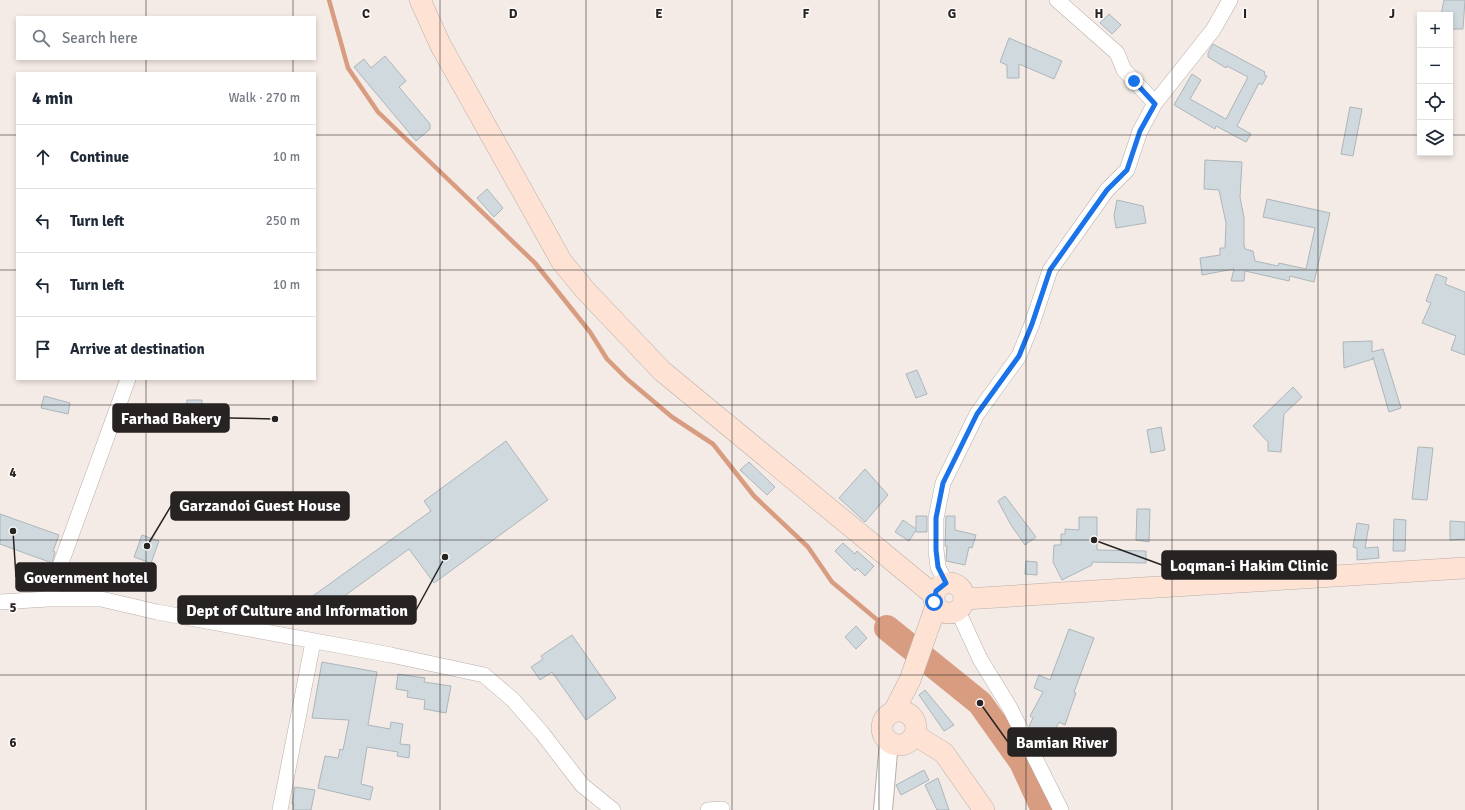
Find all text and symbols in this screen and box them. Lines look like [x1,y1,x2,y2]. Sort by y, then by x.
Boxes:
text: C [362,6,370,22]
text: D [509,6,518,22]
text: E [655,6,663,22]
text: F [803,6,810,22]
text: G [948,6,956,22]
text: H [1095,6,1103,22]
text: I [1243,6,1247,22]
text: J [1389,6,1395,22]
map controls [1417,12,1453,156]
button: + [1417,12,1453,48]
search box [16,16,316,60]
icon: search [30,27,52,49]
text: Search here [62,29,138,47]
button: − [1417,48,1453,84]
route end [1125,72,1143,90]
button: locate [1417,84,1453,120]
text: 4 min [32,88,73,109]
text: Walk · 270 m [229,90,300,106]
button: layers [1417,120,1453,156]
icon: ahead [32,146,54,168]
text: Continue [70,148,129,166]
text: 10 m [273,149,300,165]
icon: left [32,210,54,232]
text: Turn left [70,212,124,230]
text: 250 m [266,213,300,229]
icon: left [32,274,54,296]
text: Turn left [70,276,124,294]
text: 10 m [273,277,300,293]
icon: arrive [32,338,54,360]
text: Arrive at destination [70,340,205,358]
callout: Farhad Bakery [113,404,229,432]
text: Farhad Bakery [121,409,221,429]
text: 4 [9,465,17,481]
callout: Garzandoi Guest House [171,492,349,520]
text: Garzandoi Guest House [179,496,341,516]
callout: Loqman-i Hakim Clinic [1162,551,1336,579]
text: Loqman-i Hakim Clinic [1170,556,1329,576]
callout: Government hotel [16,563,156,591]
text: Government hotel [24,568,148,588]
route start [925,593,943,611]
callout: Dept of Culture and Information [178,596,416,624]
text: 5 [9,600,17,616]
text: Dept of Culture and Information [186,601,408,621]
callout: Bamian River [1008,728,1116,756]
text: Bamian River [1016,733,1109,753]
text: 6 [9,735,17,751]

